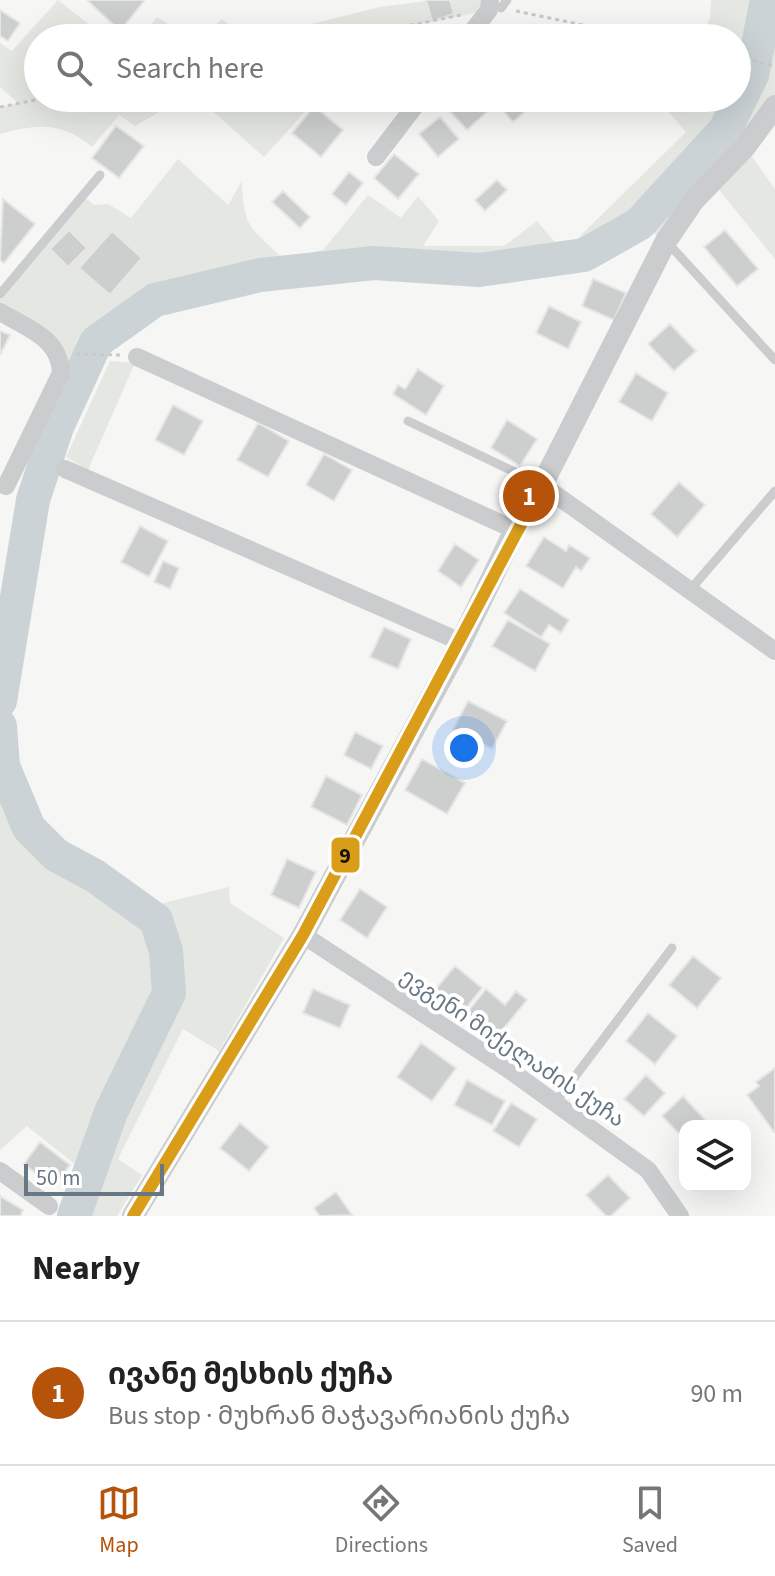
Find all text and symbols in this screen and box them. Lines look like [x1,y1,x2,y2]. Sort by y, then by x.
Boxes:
search box [24,24,751,112]
icon: search [52,46,96,90]
text: Search here [116,47,264,90]
pin: 1 [503,466,555,526]
your location [444,728,484,768]
line badge: 9 [330,836,361,874]
text: 9 [339,840,351,872]
street label: ევგენი მიქელაძის ქუჩა [394,960,631,1135]
map controls [679,1120,751,1192]
button: layers [679,1120,751,1192]
scale bar [24,1160,164,1196]
text: 50 m [36,1162,81,1194]
text: Nearby [32,1244,140,1293]
text: ივანე მესხის ქუჩა [108,1353,393,1396]
text: 1 [51,1375,65,1412]
text: 90 m [690,1375,743,1412]
text: Bus stop · მუხრან მაჭავარიანის ქუჩა [108,1397,570,1434]
tab: Map [97,1481,141,1561]
tab: Directions [335,1481,428,1561]
tab: Saved [622,1481,678,1561]

